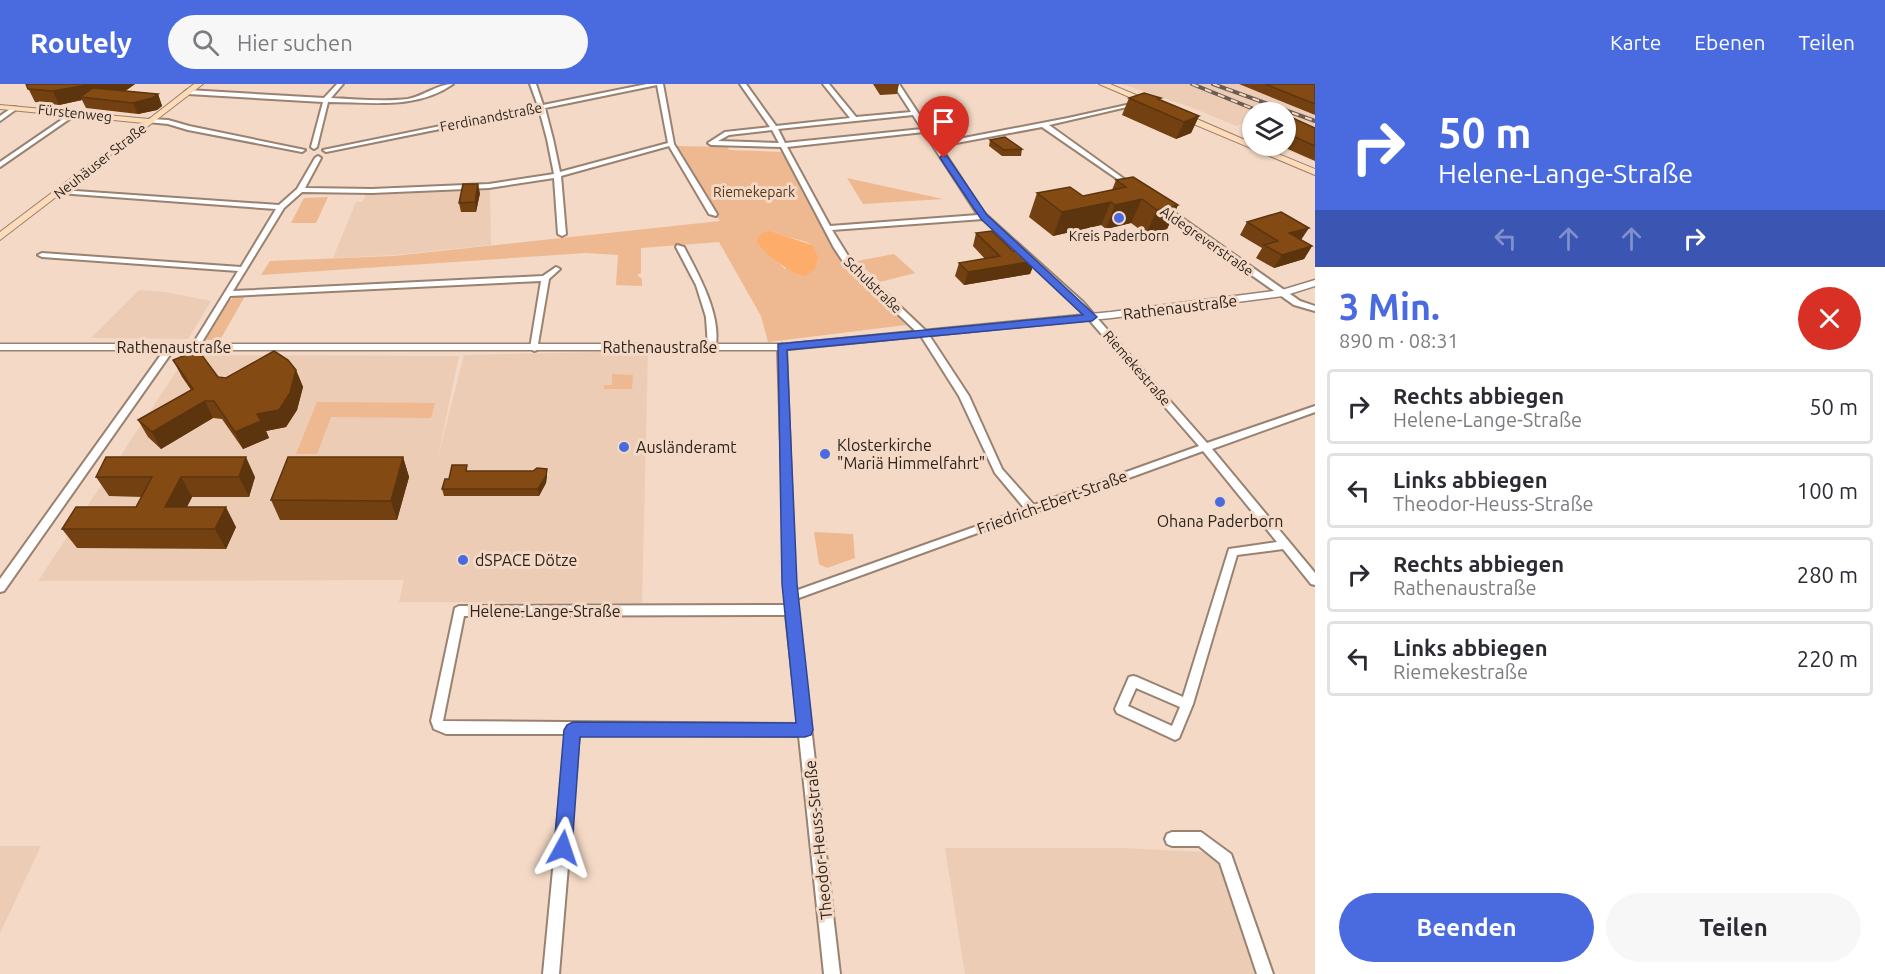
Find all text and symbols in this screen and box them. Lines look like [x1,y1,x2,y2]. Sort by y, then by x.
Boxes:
search box [168,15,588,69]
icon: search [189,26,222,59]
text: Routely [30,27,132,58]
text: Hier suchen [237,30,353,55]
text: Karte [1610,30,1661,54]
text: Ebenen [1694,30,1766,54]
text: Teilen [1799,30,1855,54]
pin [918,96,969,158]
street label: Ferdinandstraße [439,99,543,135]
street label: Fürstenweg [37,101,113,125]
map controls [1242,102,1296,156]
button: layers [1242,102,1296,156]
icon: arrive [927,105,960,138]
icon: right [1339,108,1417,186]
text: 50 m [1438,109,1532,156]
street label: Neuhäuser Straße [51,120,149,202]
text: Helene-Lange-Straße [1438,158,1693,188]
park label: Riemekepark [713,184,795,200]
street label: Aldegreverstraße [1157,203,1257,279]
marker: Kreis Paderborn [1112,211,1126,225]
icon: left [1489,222,1522,255]
icon: ahead [1552,222,1585,255]
icon: ahead [1615,222,1648,255]
icon: right [1678,222,1711,255]
place label: Kreis Paderborn [1069,228,1169,244]
street label: Schulstraße [841,254,905,316]
text: 3 Min. [1339,286,1440,327]
button: close [1798,287,1861,350]
street label: Rathenaustraße [1122,291,1238,323]
street label: Riemekestraße [1100,327,1174,409]
text: 890 m · 08:31 [1339,329,1459,352]
street label: Rathenaustraße [117,338,231,356]
street label: Rathenaustraße [603,338,717,356]
text: Rechts abbiegen [1393,383,1564,408]
icon: right [1342,390,1375,423]
text: 50 m [1809,394,1858,419]
text: Helene-Lange-Straße [1393,408,1582,431]
place label: Klosterkirche "Mariä Himmelfahrt" [837,436,985,472]
place label: Ausländeramt [636,438,737,456]
marker: Ausländeramt [617,440,631,454]
marker: Klosterkirche "Mariä Himmelfahrt" [818,447,832,461]
street label: Friedrich-Ebert-Straße [974,466,1130,538]
text: Links abbiegen [1393,467,1548,492]
icon: left [1342,474,1375,507]
text: 100 m [1797,478,1858,503]
text: Theodor-Heuss-Straße [1393,492,1593,515]
marker: Ohana Paderborn [1213,495,1227,509]
place label: Ohana Paderborn [1157,512,1283,530]
place label: dSPACE Dötze [475,551,577,569]
text: Rechts abbiegen [1393,551,1564,576]
marker: dSPACE Dötze [456,553,470,567]
icon: right [1342,558,1375,591]
text: 280 m [1797,562,1858,587]
text: Rathenaustraße [1393,576,1537,599]
street label: Helene-Lange-Straße [469,602,621,620]
text: Links abbiegen [1393,635,1548,660]
icon: left [1342,642,1375,675]
text: 220 m [1797,646,1858,671]
text: Riemekestraße [1393,660,1528,683]
street label: Theodor-Heuss-Straße [801,759,835,921]
position arrow [531,816,595,880]
button: Beenden [1339,893,1594,962]
button: Teilen [1606,893,1861,962]

